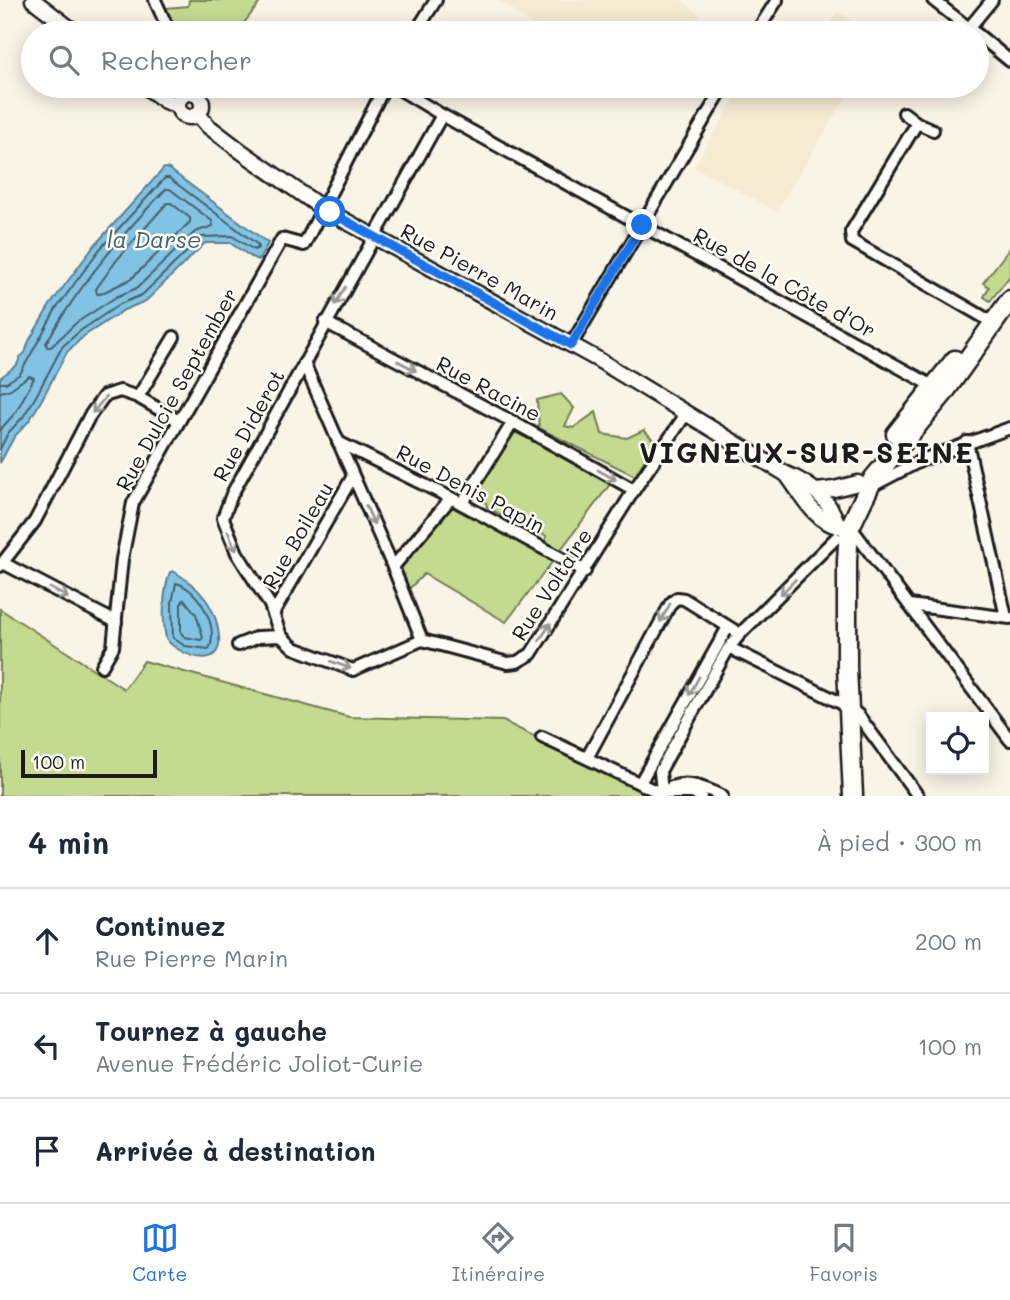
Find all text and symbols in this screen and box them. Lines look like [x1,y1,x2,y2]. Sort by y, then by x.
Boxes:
search box [21,21,989,98]
icon: search [45,41,83,79]
text: Rechercher [101,43,252,77]
route start [314,196,345,227]
route end [626,209,657,240]
street label: Rue Pierre Marin [396,216,564,326]
street label: Rue de la Côte d'Or [689,221,881,343]
water label: la Darse [107,224,201,254]
street label: Rue Dulcie September [109,283,243,495]
one-way arrow [333,286,347,306]
street label: Rue Racine [432,349,546,427]
one-way arrow [396,359,417,373]
street label: Rue Diderot [206,364,290,486]
one-way arrow [91,395,107,413]
district label: VIGNEUX-SUR-SEINE [639,434,975,470]
street label: Rue Denis Papin [392,438,550,538]
one-way arrow [596,468,616,482]
street label: Rue Boileau [255,477,339,593]
one-way arrow [365,504,378,525]
street label: Rue Voltaire [505,523,597,645]
one-way arrow [227,530,240,552]
one-way arrow [779,578,796,595]
one-way arrow [48,586,69,600]
one-way arrow [658,602,671,623]
one-way arrow [538,623,552,643]
one-way arrow [330,660,352,673]
one-way arrow [687,676,701,696]
map controls [926,712,989,775]
button: locate [926,712,989,775]
scale bar [21,747,158,779]
text: 100 m [32,749,85,774]
text: 4 min [28,822,109,862]
text: À pied · 300 m [816,827,982,857]
text: Continuez [95,909,225,943]
icon: ahead [28,922,66,960]
text: 200 m [915,926,982,956]
text: Rue Pierre Marin [95,943,288,973]
text: Tournez à gauche [95,1014,327,1048]
icon: left [28,1027,66,1065]
text: 100 m [918,1031,982,1061]
text: Avenue Frédéric Joliot-Curie [95,1048,423,1078]
icon: arrive [28,1132,66,1170]
text: Arrivée à destination [95,1134,375,1168]
tab: Carte [132,1219,187,1286]
tab: Itinéraire [452,1219,545,1286]
tab: Favoris [809,1219,878,1286]

